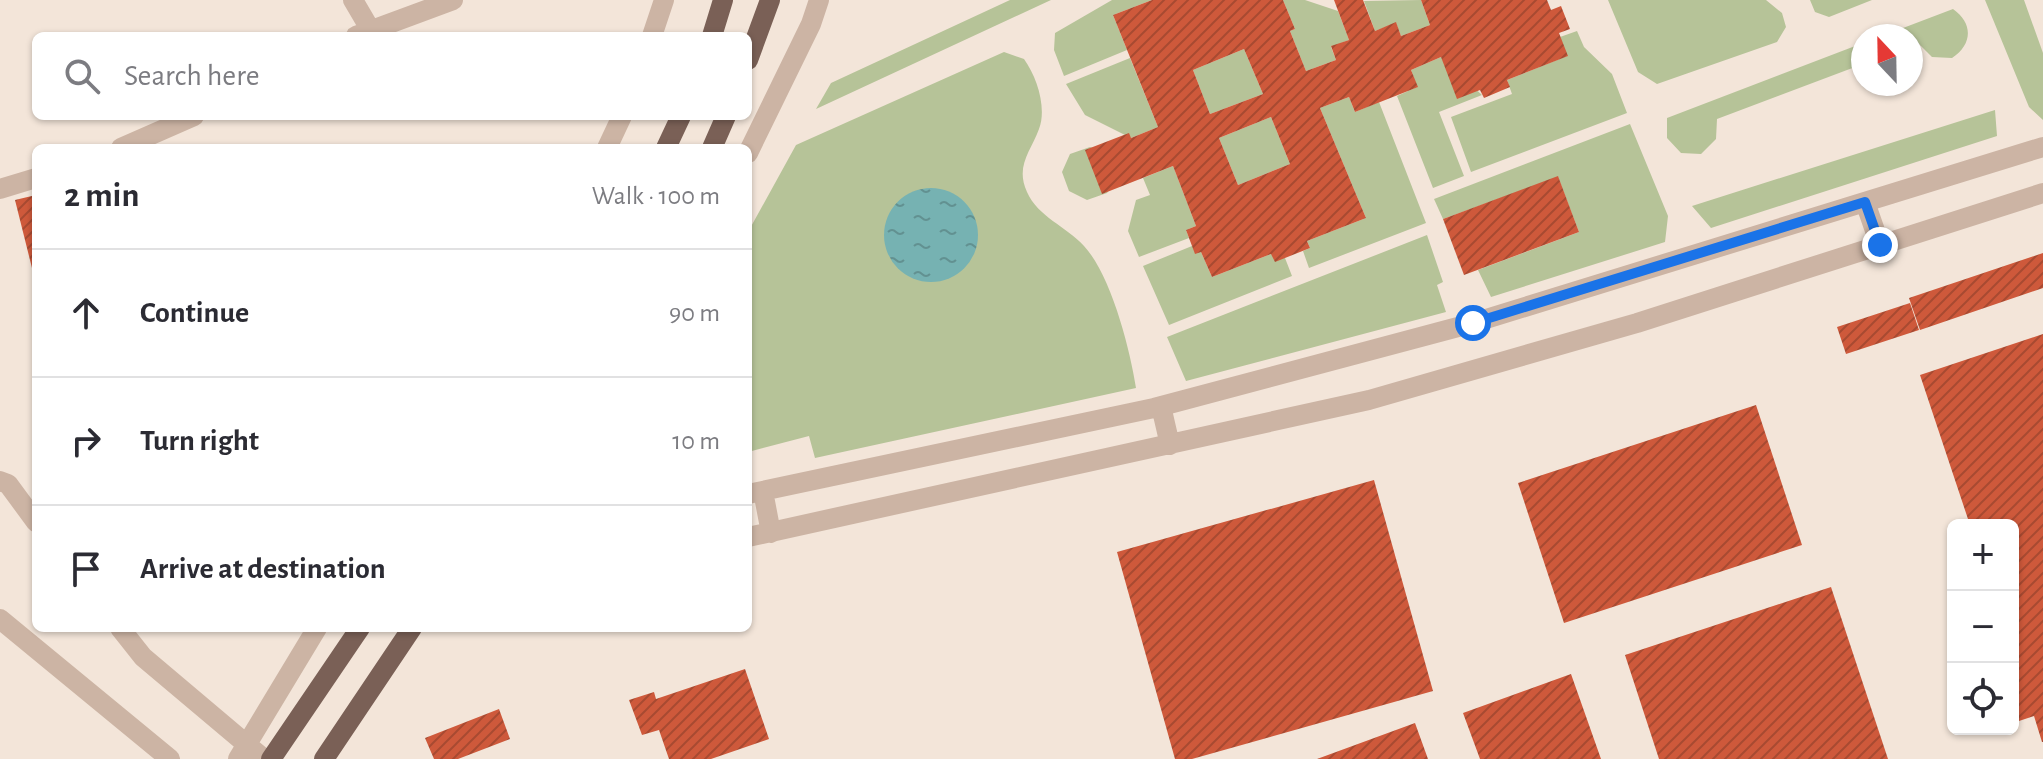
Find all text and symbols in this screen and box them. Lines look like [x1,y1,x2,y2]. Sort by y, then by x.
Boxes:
north arrow [1851,24,1923,96]
search box [32,32,752,120]
icon: search [60,54,104,98]
text: Search here [124,61,260,91]
text: 2 min [64,179,139,213]
text: Walk · 100 m [592,183,720,209]
route end [1862,227,1898,263]
icon: ahead [64,291,108,335]
text: Continue [140,298,249,328]
text: 90 m [669,300,720,326]
route start [1455,305,1491,341]
icon: right [64,419,108,463]
text: Turn right [140,426,259,456]
text: 10 m [672,428,720,454]
map controls [1947,519,2019,735]
button: + [1947,519,2019,591]
icon: arrive [64,547,108,591]
text: Arrive at destination [140,554,386,584]
button: − [1947,591,2019,663]
button: locate [1947,663,2019,735]

